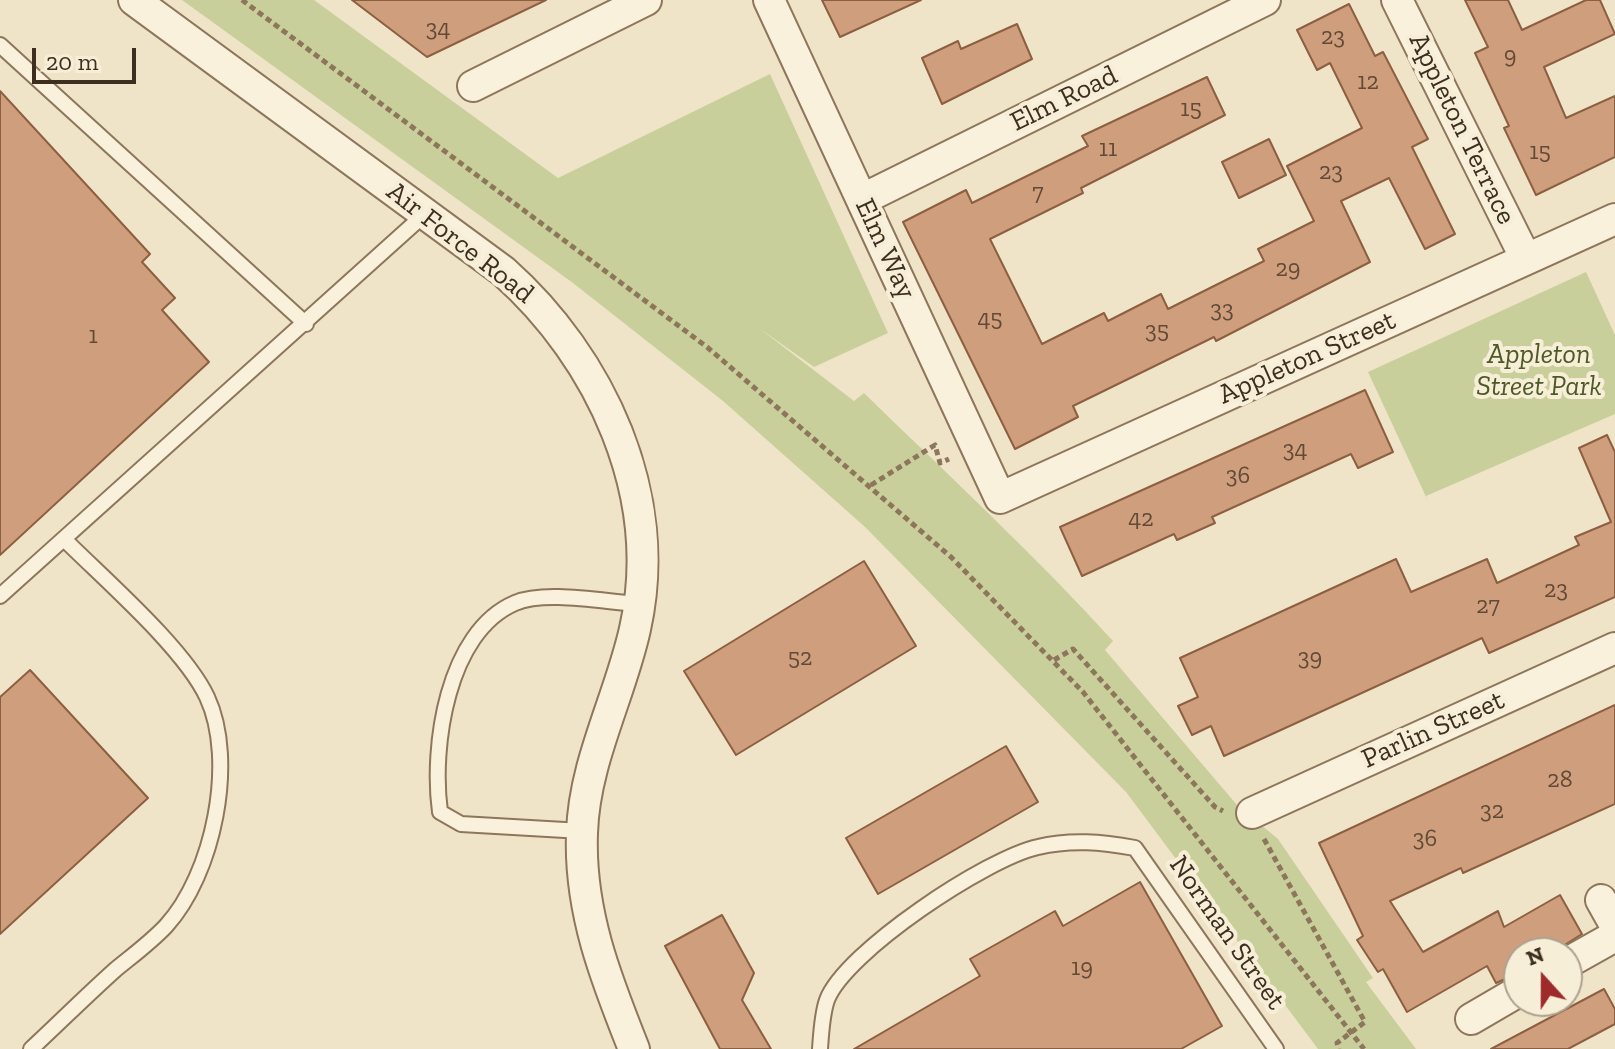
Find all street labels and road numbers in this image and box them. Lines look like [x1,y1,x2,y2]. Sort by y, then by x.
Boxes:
street label: Appleton Terrace [1401,28,1523,230]
street label: Elm Road [1005,59,1123,139]
street label: Air Force Road [380,175,540,311]
street label: Elm Way [847,194,923,304]
street label: Appleton Street [1213,304,1401,412]
street label: Parlin Street [1357,684,1509,776]
street label: Norman Street [1162,850,1292,1016]

